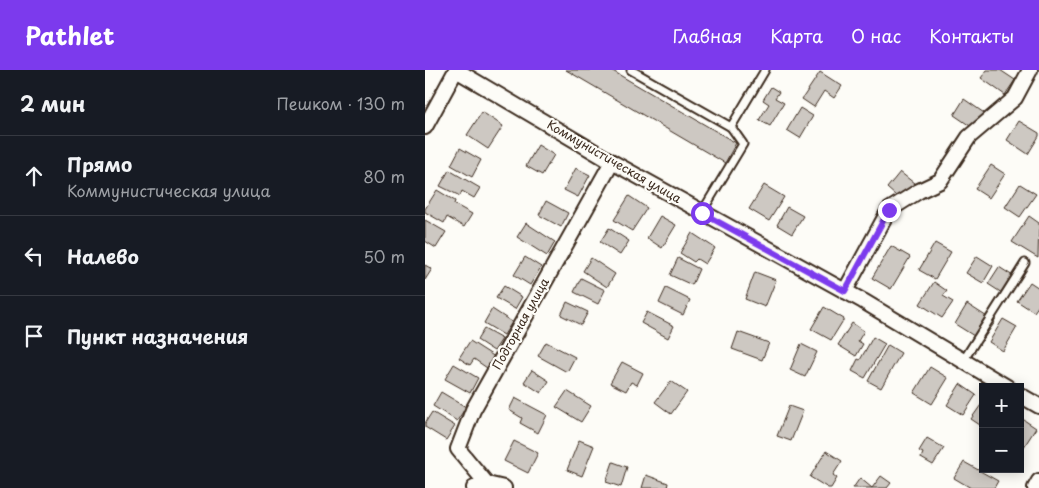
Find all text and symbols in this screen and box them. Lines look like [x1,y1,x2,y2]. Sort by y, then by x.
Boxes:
text: Pathlet [25,17,115,53]
text: Главная [673,22,742,49]
text: Карта [770,22,823,49]
text: О нас [851,22,901,49]
text: Контакты [929,22,1014,49]
text: 2 мин [20,87,85,119]
text: Пешком · 130 m [277,91,405,115]
street label: Коммунистическая улица [544,115,685,207]
text: Прямо [67,150,132,178]
icon: ahead [20,162,48,190]
text: 80 m [363,164,405,188]
text: Коммунистическая улица [67,178,271,202]
route end [878,199,901,222]
route start [691,202,714,225]
icon: left [20,242,48,270]
text: Налево [67,242,139,270]
text: 50 m [364,244,405,268]
street label: Подгорная улица [487,274,553,373]
icon: arrive [20,322,48,350]
text: Пункт назначения [67,322,248,350]
map controls [979,383,1024,473]
button: + [979,383,1024,428]
button: − [979,428,1024,473]

